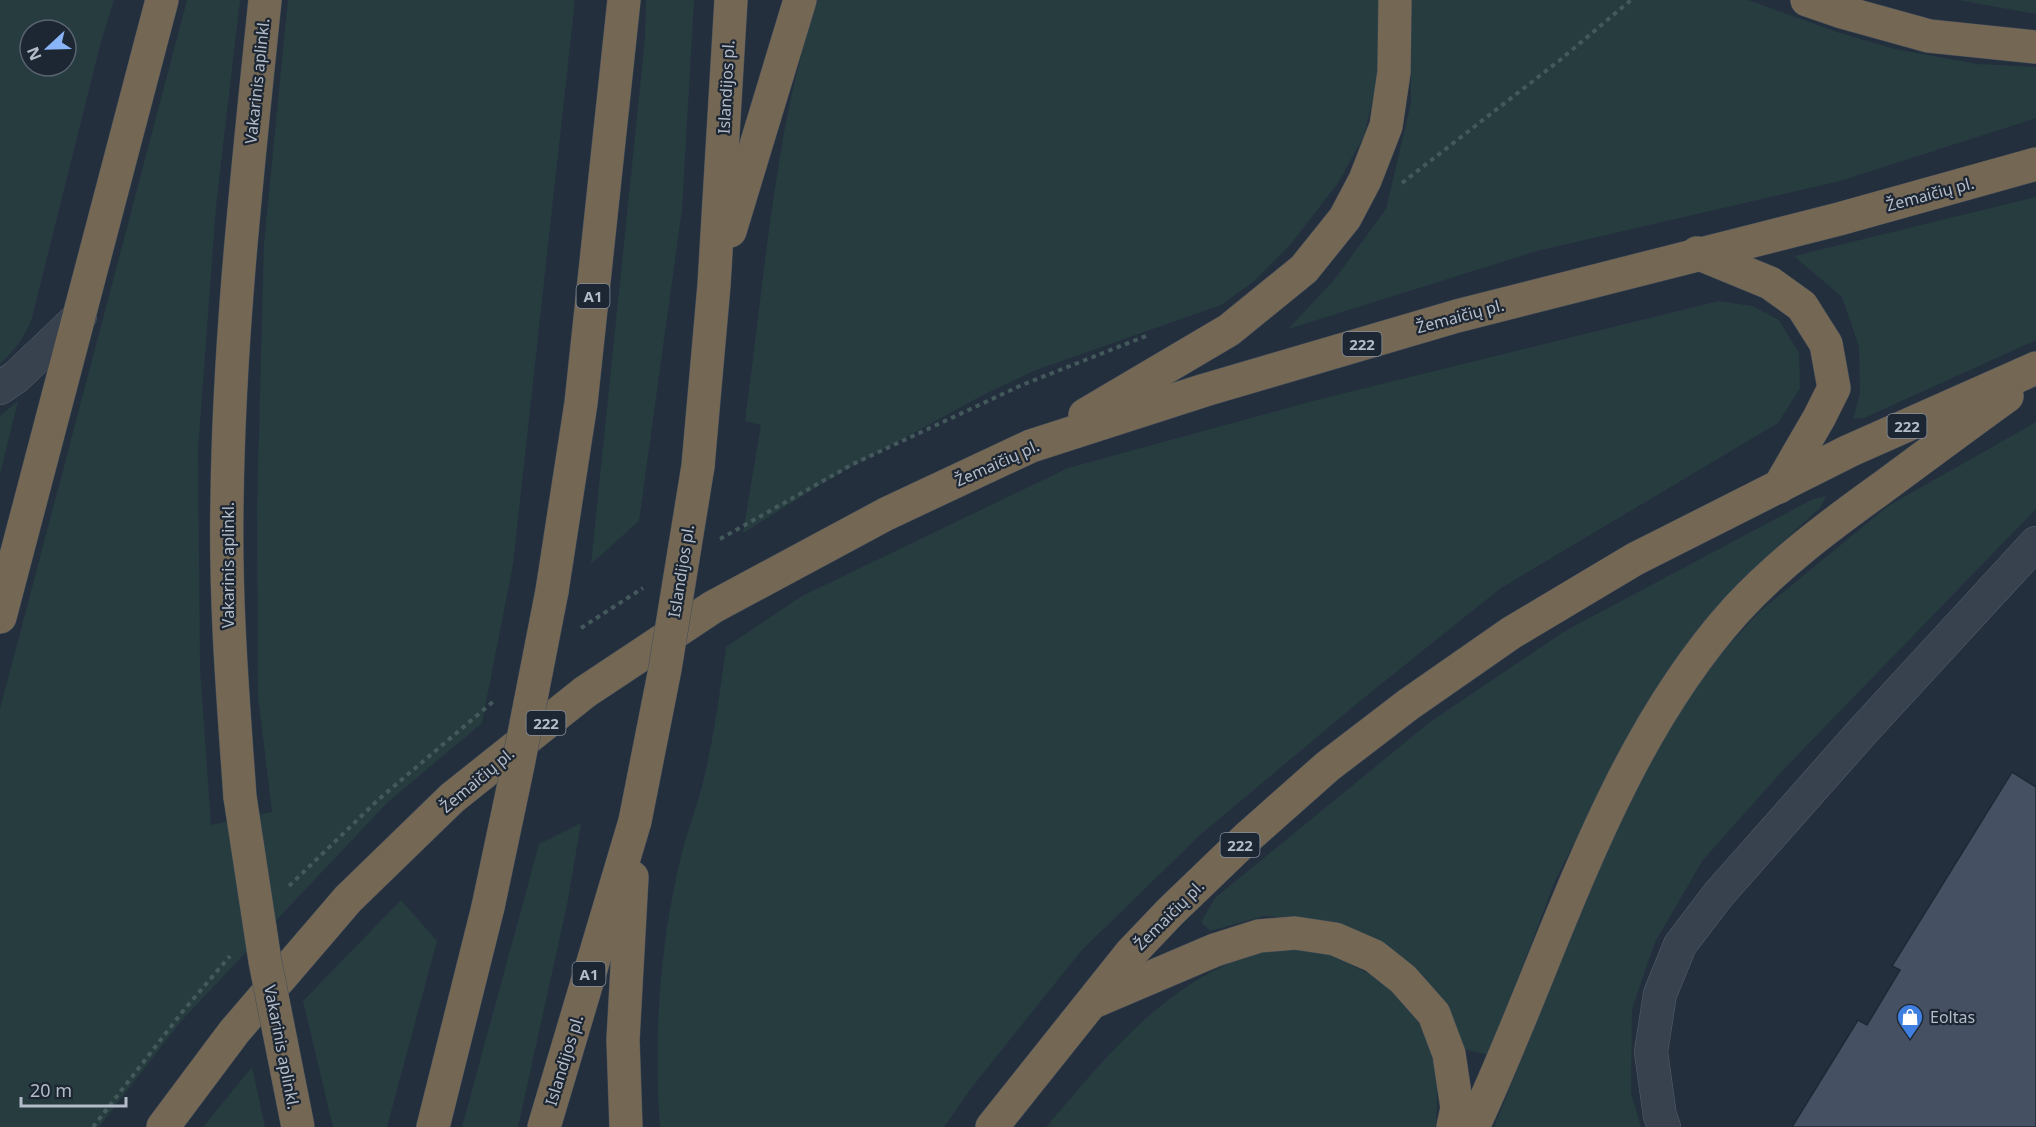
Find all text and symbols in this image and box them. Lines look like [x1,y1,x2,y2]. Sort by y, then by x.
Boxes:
street label: Vakarinis aplinkl. [239,17,275,145]
north arrow [18,18,78,78]
street label: Islandijos pl. [713,40,739,134]
text: N [21,43,47,64]
street label: Žemaičių pl. [1884,172,1976,216]
road number: A1 [576,284,610,308]
street label: Žemaičių pl. [1414,294,1506,338]
road number: 222 [1342,332,1382,356]
road number: 222 [1888,414,1926,438]
street label: Žemaičių pl. [951,435,1043,491]
street label: Vakarinis aplinkl. [217,502,239,628]
street label: Islandijos pl. [663,523,699,619]
road number: 222 [526,711,566,735]
street label: Žemaičių pl. [435,743,519,817]
road number: 222 [1220,833,1260,857]
street label: Žemaičių pl. [1129,875,1209,955]
road number: A1 [572,962,606,986]
street label: Vakarinis aplinkl. [259,983,305,1111]
shop icon: Eoltas [1895,1002,1925,1040]
place label: Eoltas [1930,1006,1975,1028]
street label: Islandijos pl. [540,1012,588,1108]
scale bar [21,1070,126,1108]
text: 20 m [30,1078,72,1102]

